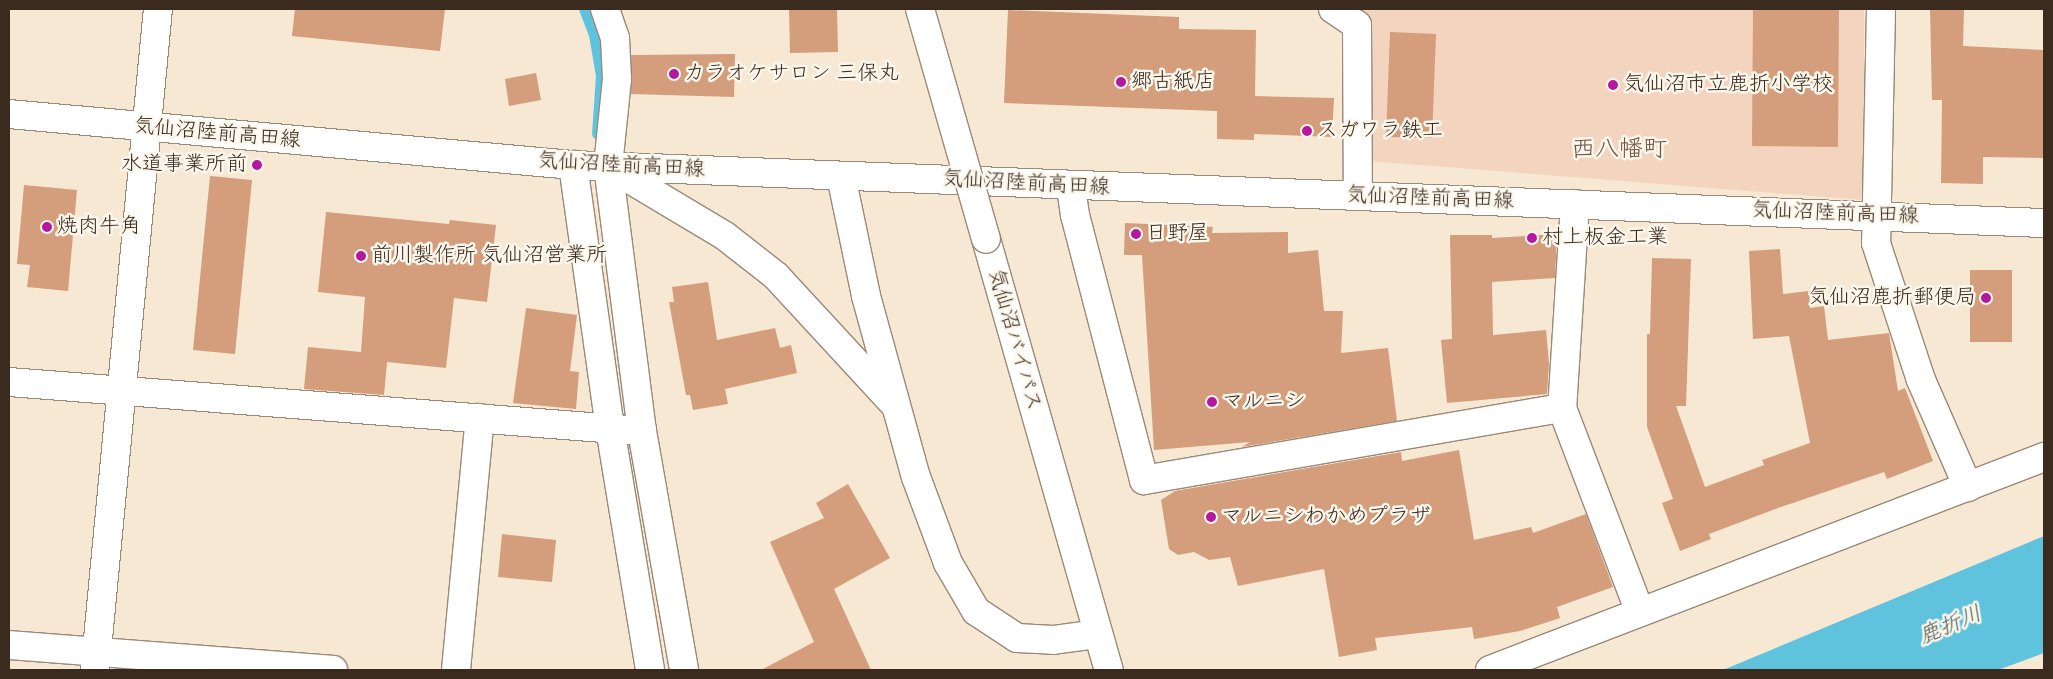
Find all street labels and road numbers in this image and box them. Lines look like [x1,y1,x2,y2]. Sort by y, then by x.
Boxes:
street label: 気仙沼陸前高田線 [132,114,302,154]
street label: 気仙沼陸前高田線 [536,149,706,183]
street label: 気仙沼陸前高田線 [941,167,1111,201]
street label: 気仙沼陸前高田線 [1346,183,1514,215]
street label: 気仙沼陸前高田線 [1751,198,1919,230]
street label: 気仙沼バイパス [982,266,1046,414]

